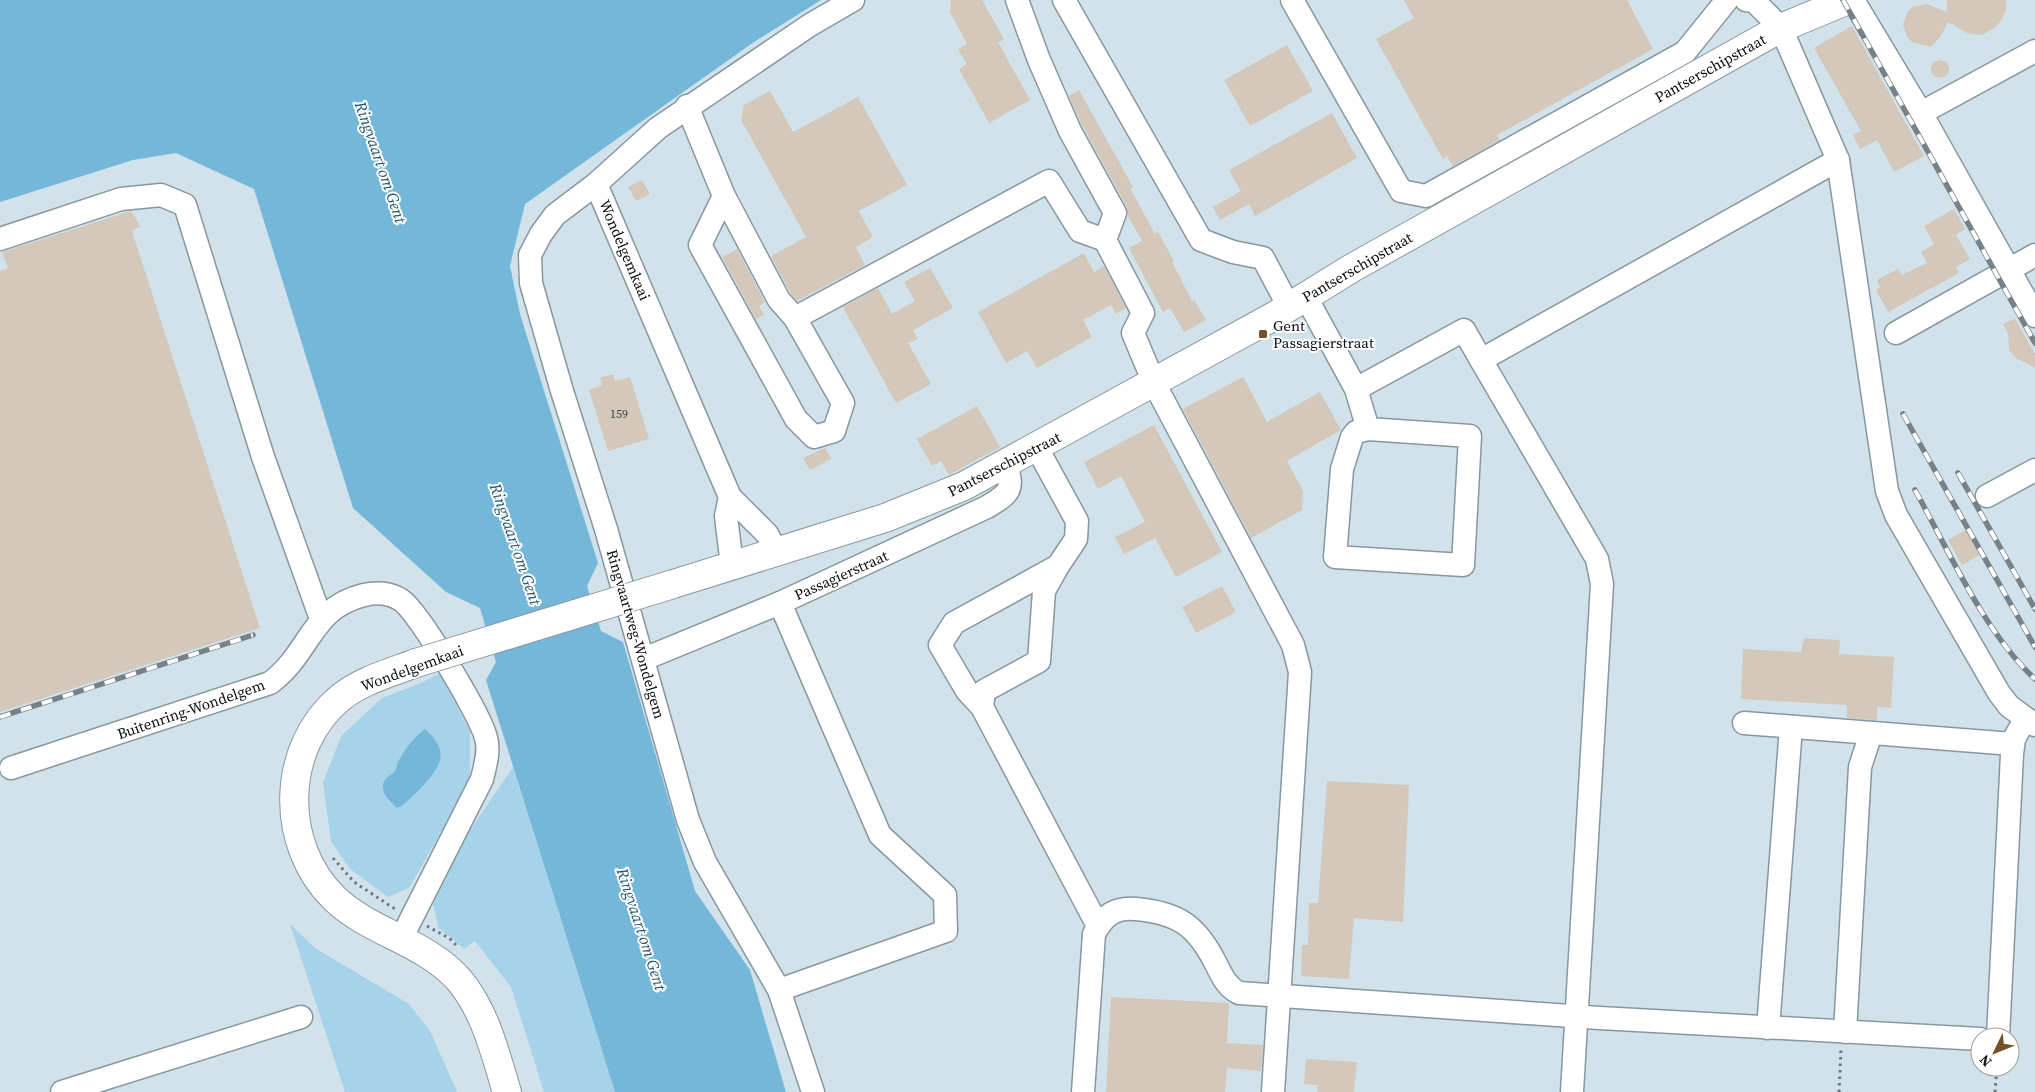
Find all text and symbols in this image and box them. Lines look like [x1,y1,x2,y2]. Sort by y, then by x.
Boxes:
street label: Pantserschipstraat [1651,29,1769,107]
water label: Ringvaart om Gent [350,97,412,227]
street label: Wondelgemkaai [594,196,656,304]
street label: Pantserschipstraat [1298,227,1416,307]
place label: Gent Passagierstraat [1273,315,1374,353]
marker: Gent Passagierstraat [1257,328,1269,340]
house number: 159 [610,406,628,422]
street label: Pantserschipstraat [944,426,1064,502]
water label: Ringvaart om Gent [485,479,547,609]
street label: Passagierstraat [791,545,891,605]
street label: Ringvaartweg-Wondelgem [602,547,670,722]
street label: Wondelgemkaai [358,640,466,696]
street label: Buitenring-Wondelgem [114,674,268,744]
water label: Ringvaart om Gent [612,864,672,994]
north arrow [1970,1027,2020,1077]
text: N [1975,1050,1996,1071]

